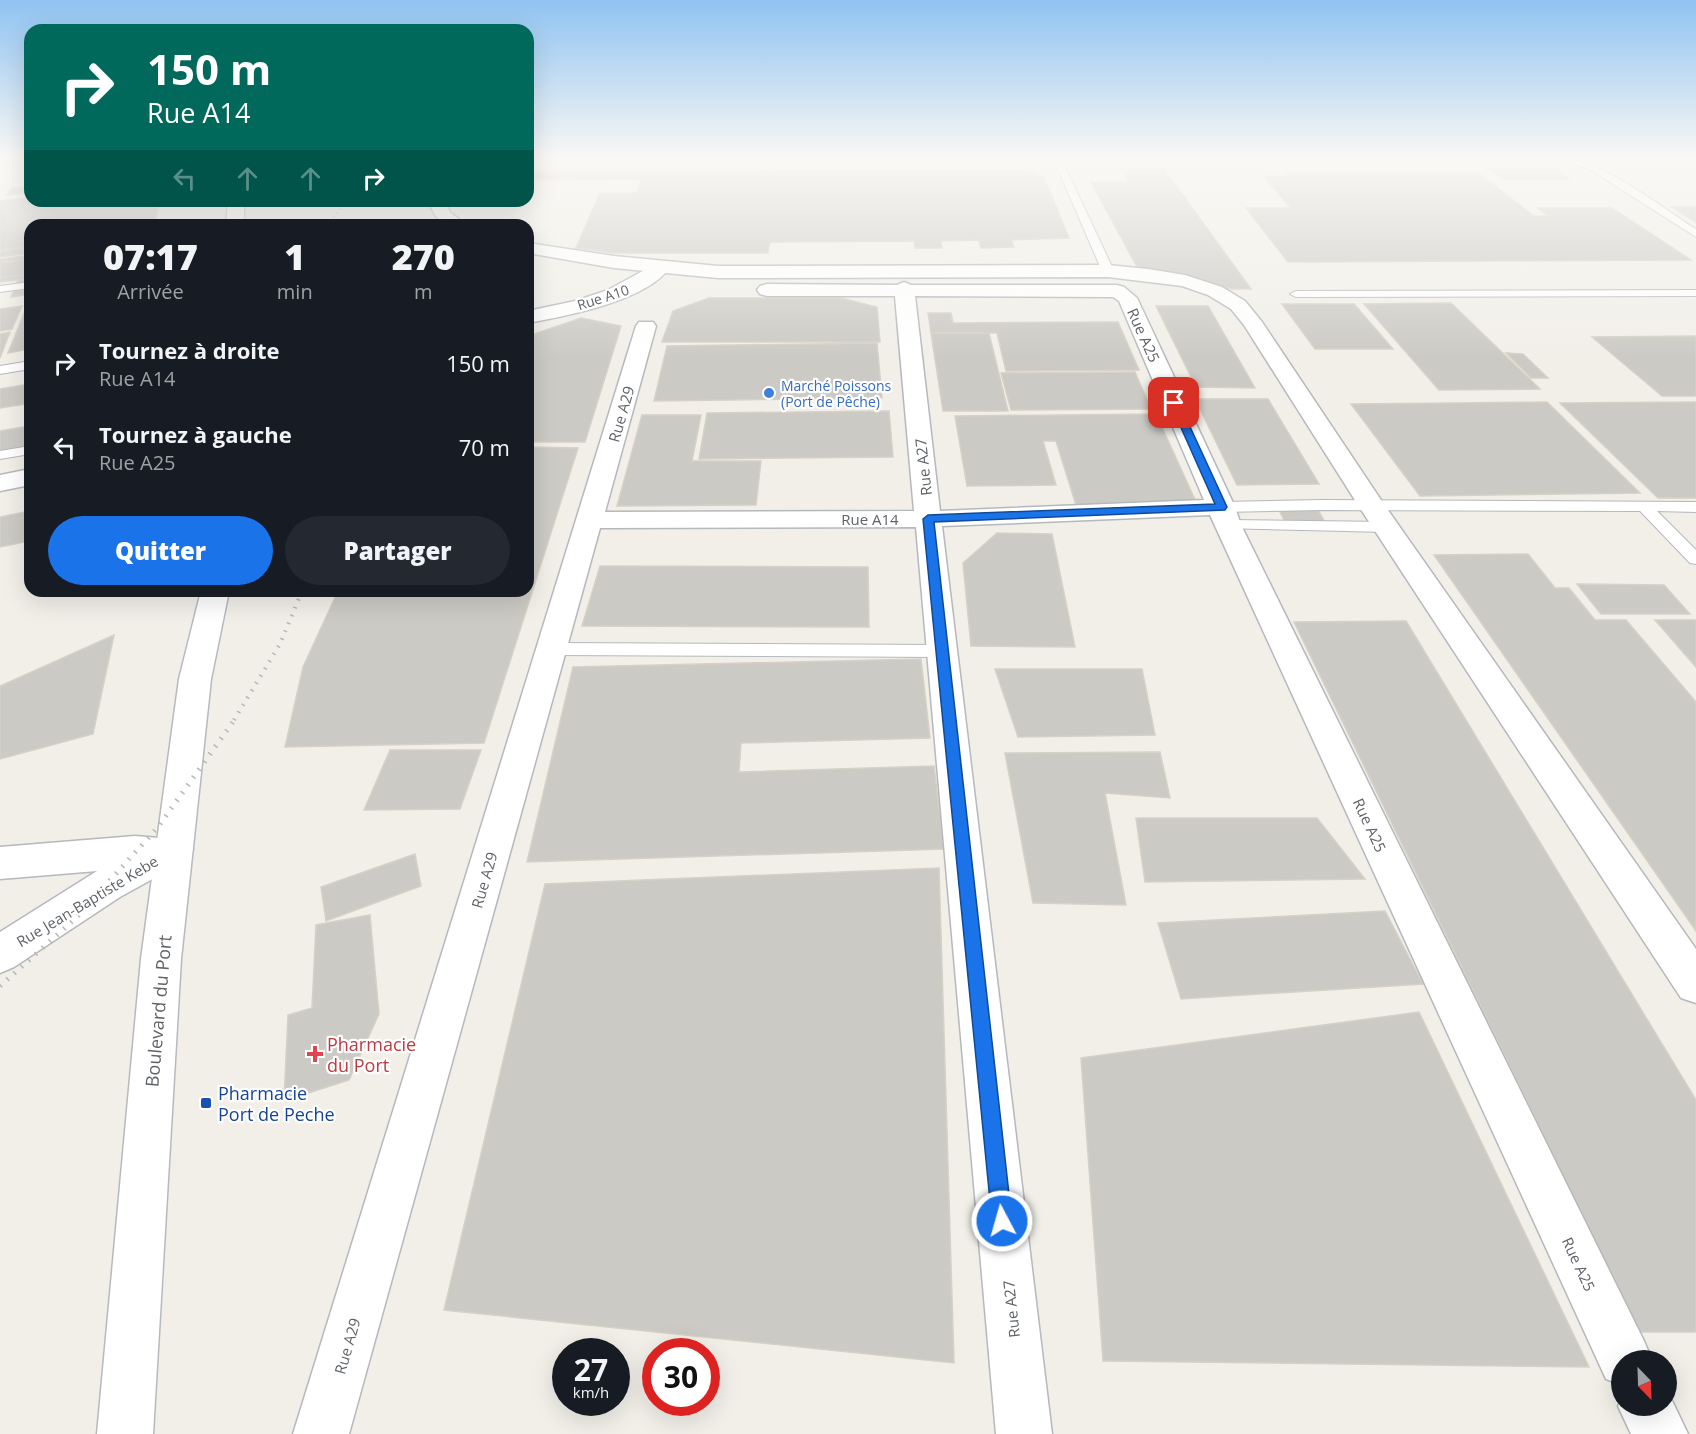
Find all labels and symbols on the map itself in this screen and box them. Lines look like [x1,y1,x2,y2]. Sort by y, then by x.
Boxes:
street label: Rue A10 [575,280,631,314]
street label: Rue A25 [1123,305,1165,365]
place label: Marché Poissons (Port de Pêche) [781,376,892,411]
pin [1148,377,1199,428]
street label: Rue A29 [603,384,639,444]
marker: Marché Poissons (Port de Pêche) [762,386,776,400]
street label: Rue A27 [910,437,936,497]
street label: Rue A14 [841,509,899,529]
street label: Rue A25 [1349,795,1391,855]
street label: Rue A29 [466,850,502,910]
street label: Rue Jean-Baptiste Kebe [12,851,162,951]
street label: Boulevard du Port [139,934,177,1088]
place label: Pharmacie du Port [327,1032,416,1077]
marker: Pharmacie du Port [308,1047,322,1061]
place label: Pharmacie Port de Peche [218,1081,335,1126]
marker: Pharmacie Port de Peche [199,1096,213,1110]
position arrow [970,1189,1034,1253]
street label: Rue A25 [1558,1234,1600,1294]
street label: Rue A27 [998,1279,1024,1339]
street label: Rue A29 [329,1316,365,1376]
speed limit sign: 30 [642,1338,720,1416]
north arrow [1611,1350,1677,1416]

